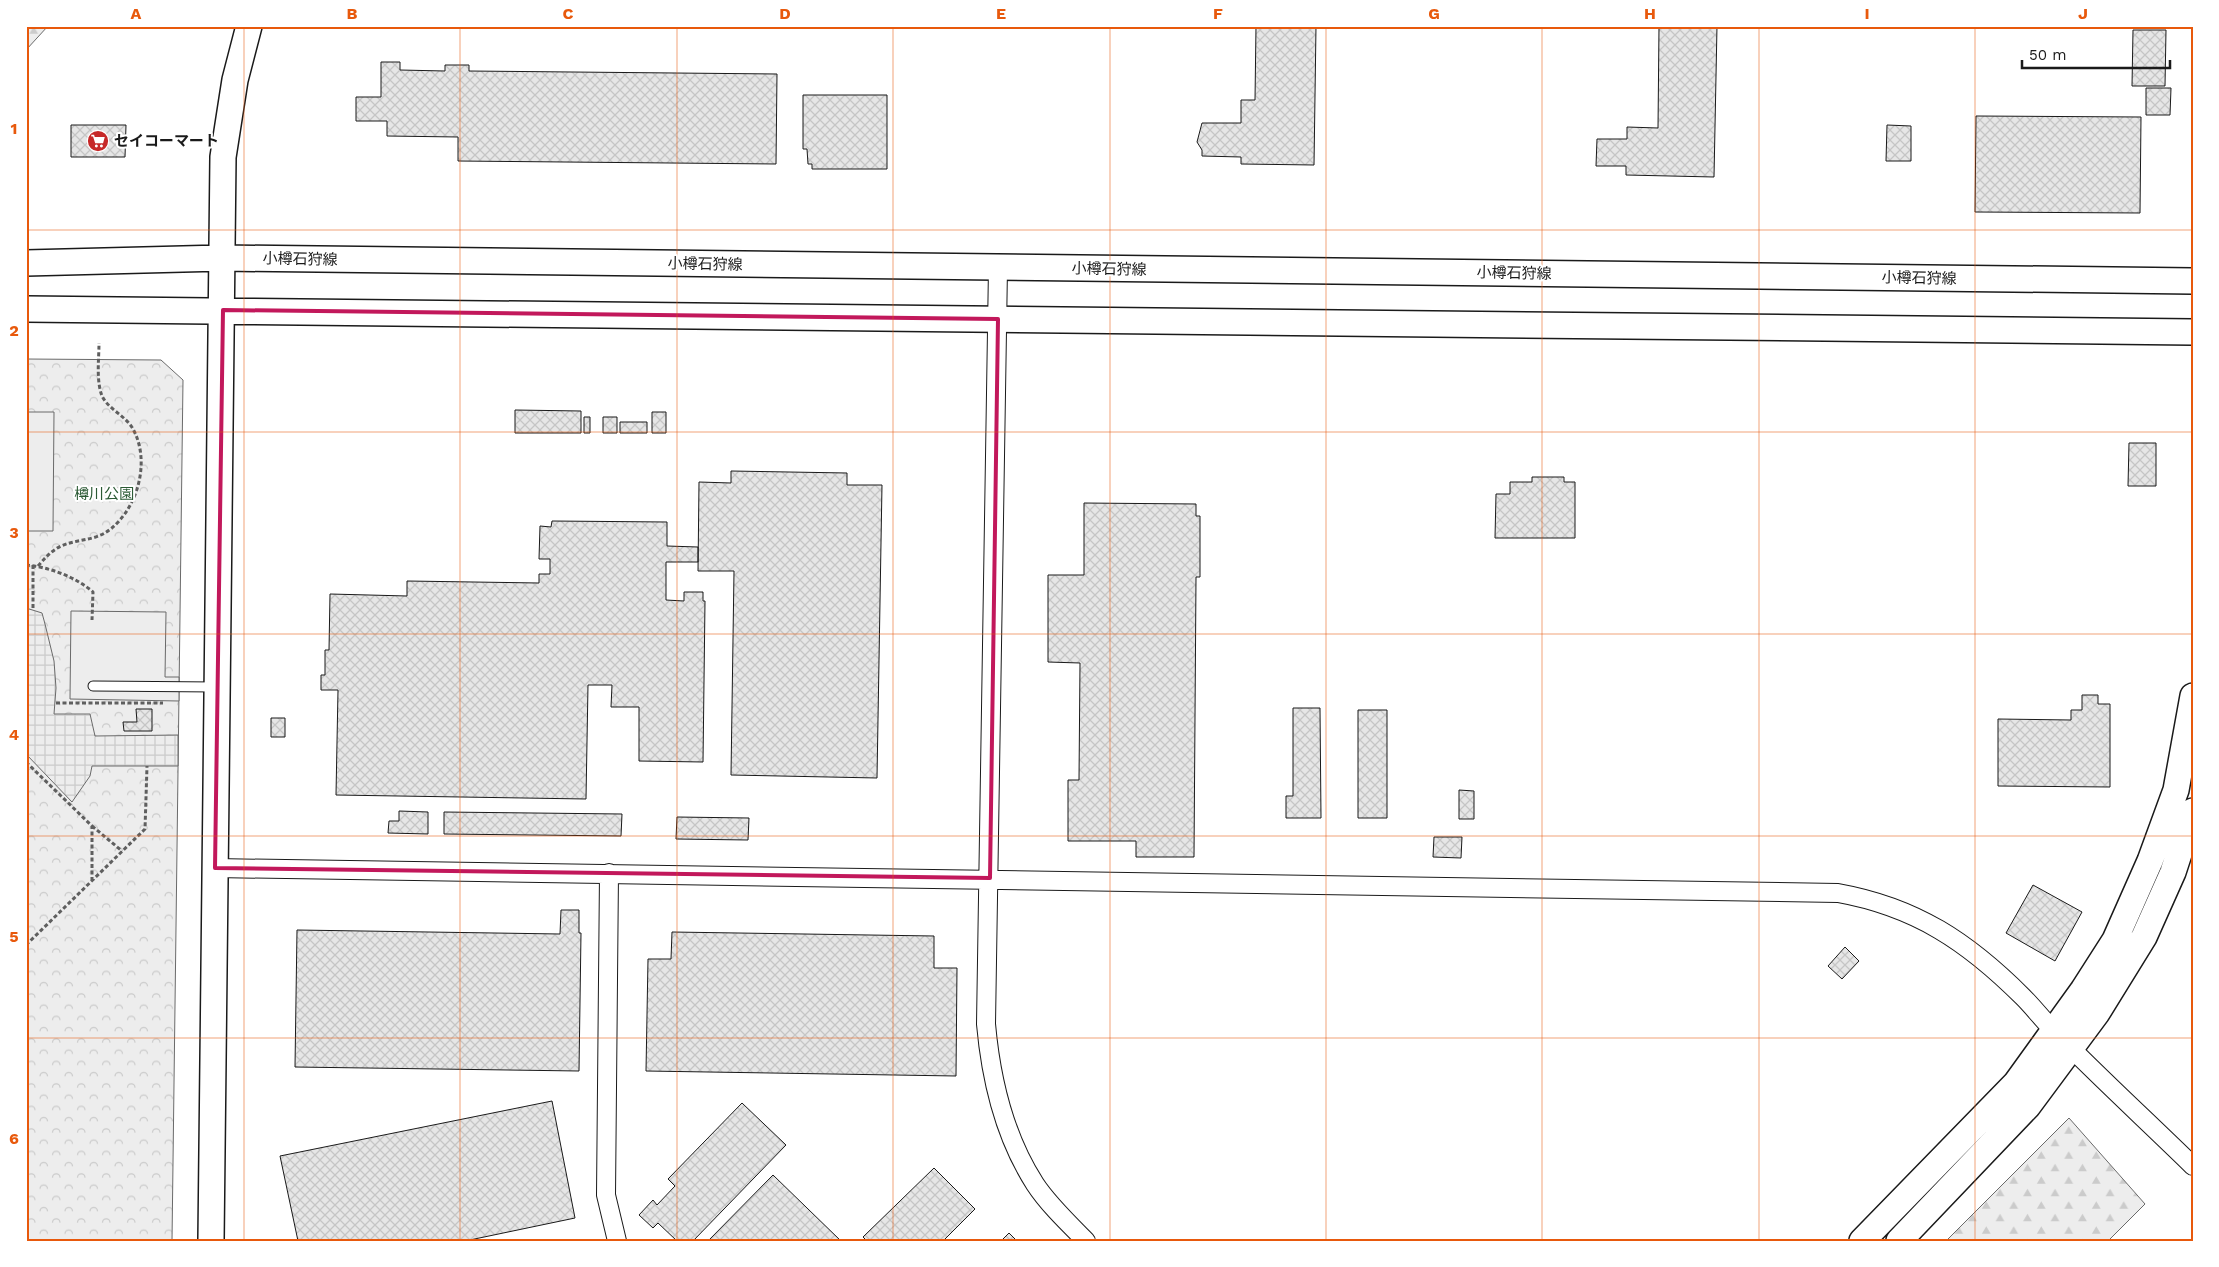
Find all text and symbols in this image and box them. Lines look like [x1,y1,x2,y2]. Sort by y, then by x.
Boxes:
text: A [131,4,142,23]
text: B [347,4,358,23]
text: C [563,4,574,23]
text: D [779,4,791,23]
text: E [996,4,1006,23]
text: F [1213,4,1223,23]
text: G [1428,4,1440,23]
text: H [1644,4,1656,23]
text: I [1864,4,1870,23]
text: J [2078,4,2088,23]
scale bar [2022,38,2169,70]
text: 50 m [2029,46,2066,64]
text: 1 [11,119,17,138]
supermarket icon: セイコーマート [86,129,110,153]
place label: セイコーマート [114,132,219,150]
street label: 小樽石狩線 [262,249,338,269]
street label: 小樽石狩線 [667,254,743,274]
street label: 小樽石狩線 [1071,259,1147,279]
street label: 小樽石狩線 [1476,263,1552,283]
street label: 小樽石狩線 [1881,268,1957,288]
text: 2 [9,321,19,340]
park label: 樽川公園 [74,485,134,503]
text: 3 [9,523,19,542]
text: 4 [9,725,19,744]
text: 5 [9,927,19,946]
text: 6 [9,1129,19,1148]

